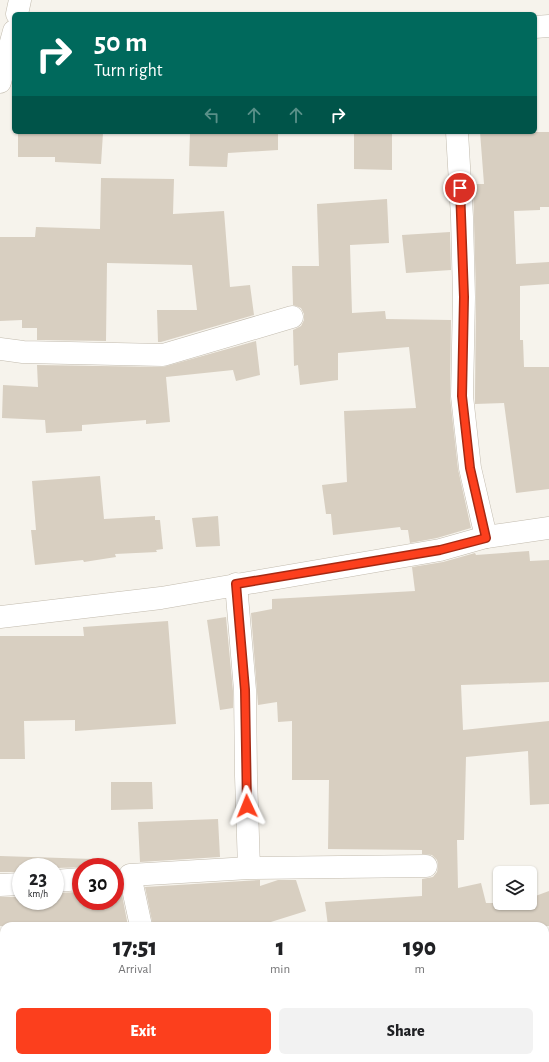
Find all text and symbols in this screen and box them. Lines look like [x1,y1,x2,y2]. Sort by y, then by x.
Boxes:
icon: right [28,28,80,80]
text: 50 m [94,29,148,57]
text: Turn right [94,62,163,80]
icon: left [201,104,223,126]
icon: ahead [243,104,265,126]
icon: ahead [285,104,307,126]
icon: right [327,104,349,126]
pin [443,171,477,205]
icon: arrive [449,177,471,199]
position arrow [226,785,268,827]
speed limit sign: 30 [72,858,124,910]
map controls [493,866,537,910]
button: layers [493,866,537,910]
text: 23 [29,869,47,889]
text: km/h [28,889,48,899]
text: 17:51 [113,936,157,960]
text: 1 [276,936,285,960]
text: 190 [403,936,436,960]
text: Arrival [118,963,152,976]
text: min [270,963,290,976]
text: m [414,963,425,976]
button: Exit [16,1008,271,1054]
button: Share [279,1008,533,1054]

